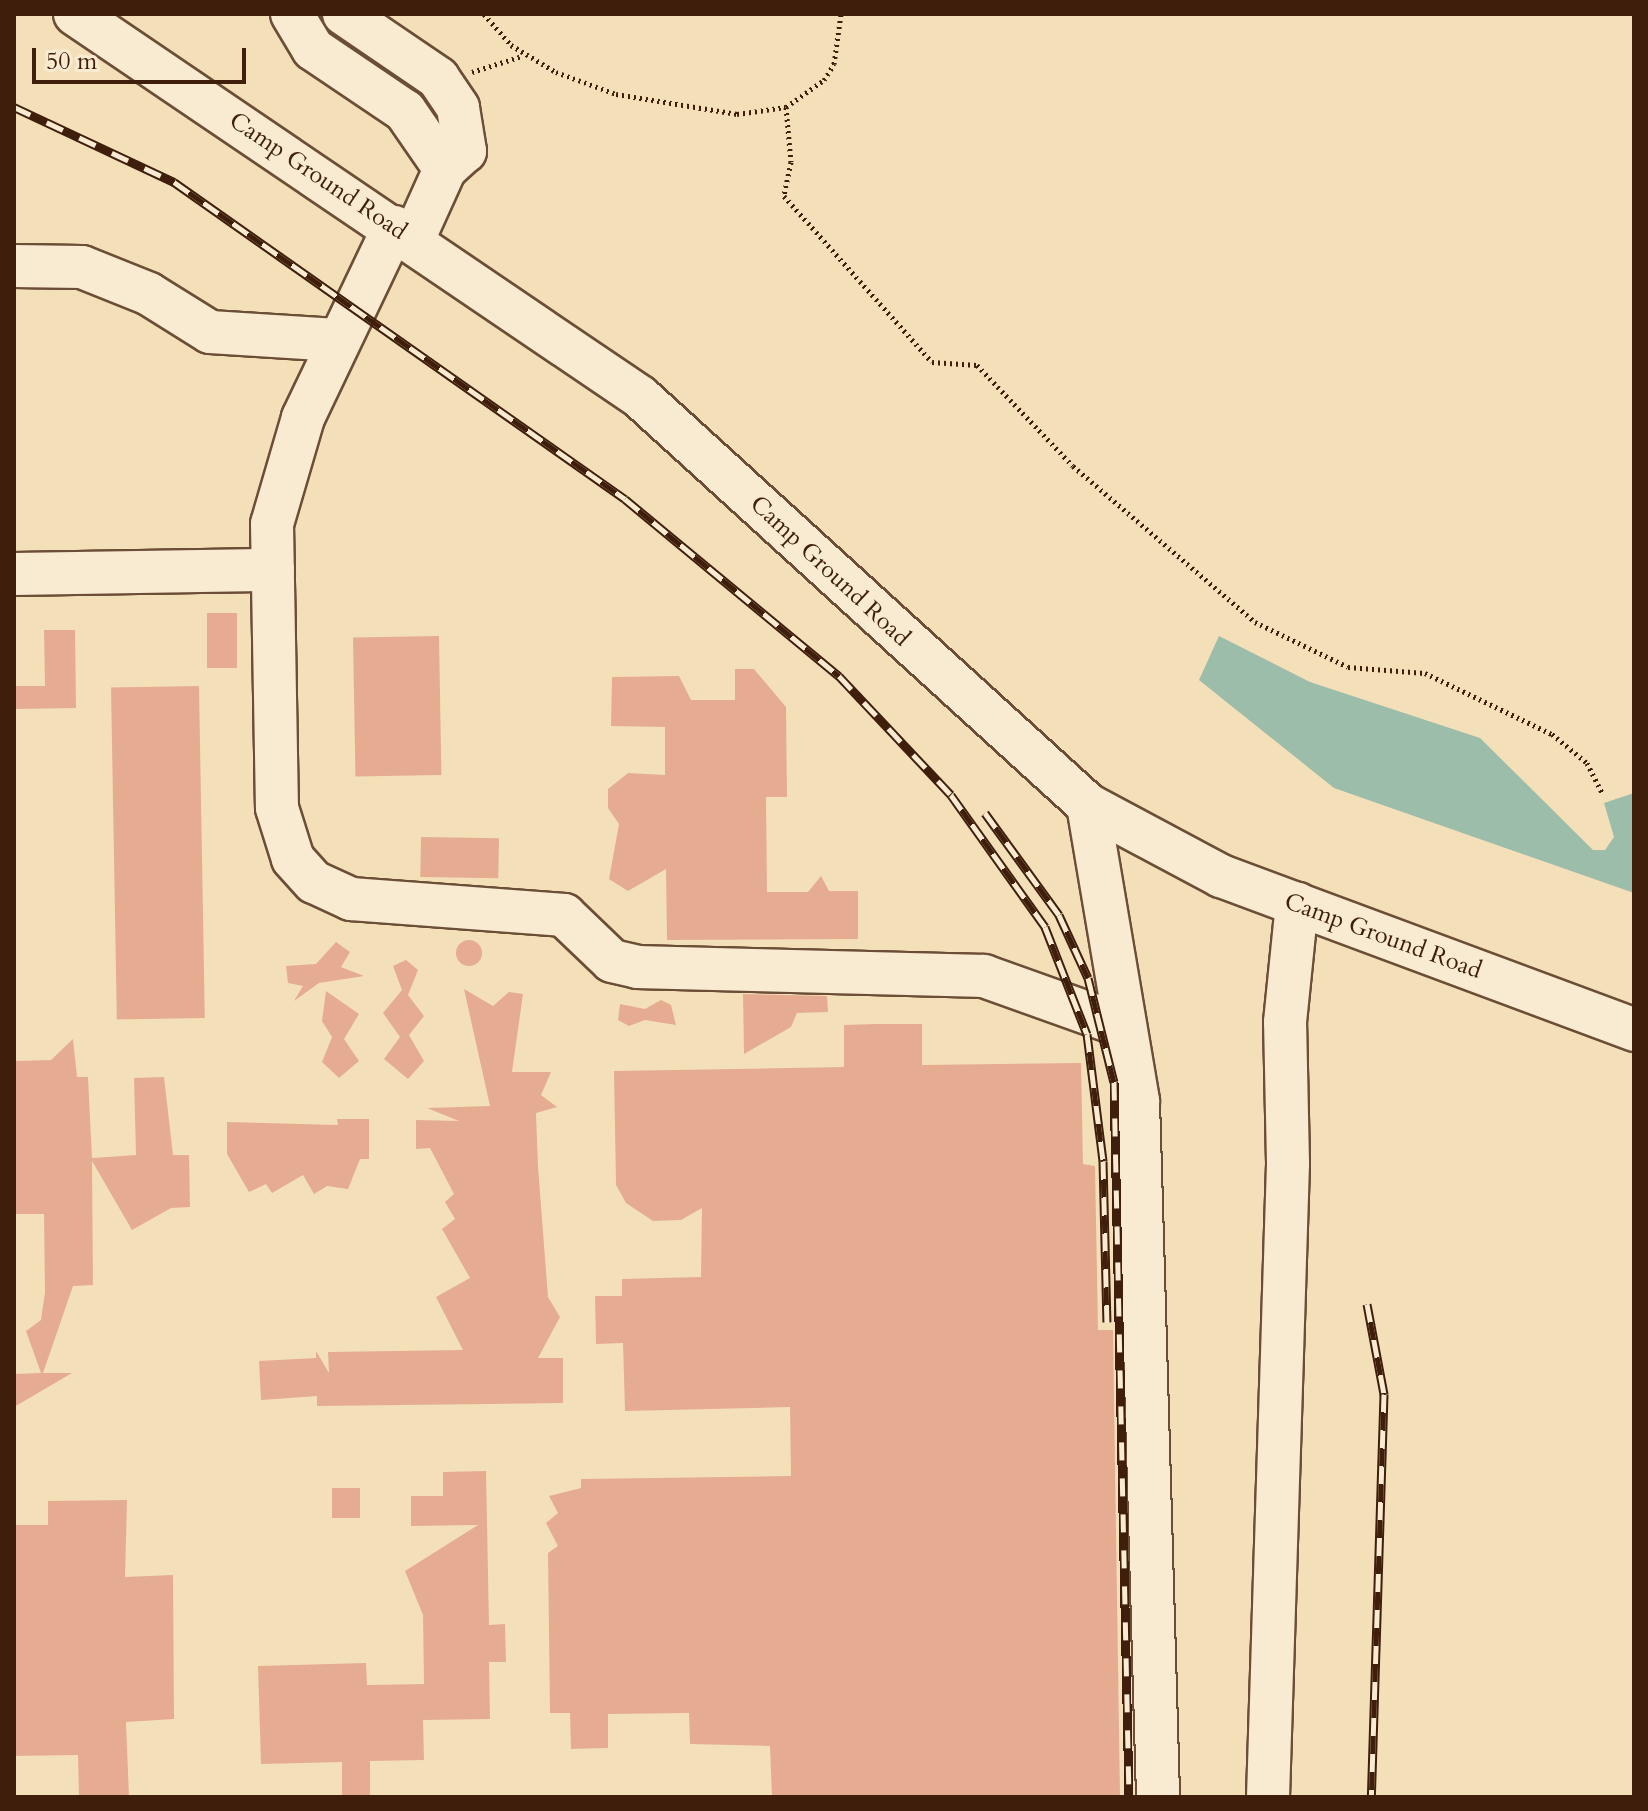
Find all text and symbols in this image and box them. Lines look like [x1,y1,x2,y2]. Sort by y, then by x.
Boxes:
scale bar [36,32,250,82]
text: 50 m [46,45,97,78]
street label: Camp Ground Road [224,106,412,246]
street label: Camp Ground Road [744,490,916,652]
street label: Camp Ground Road [1280,887,1486,985]

